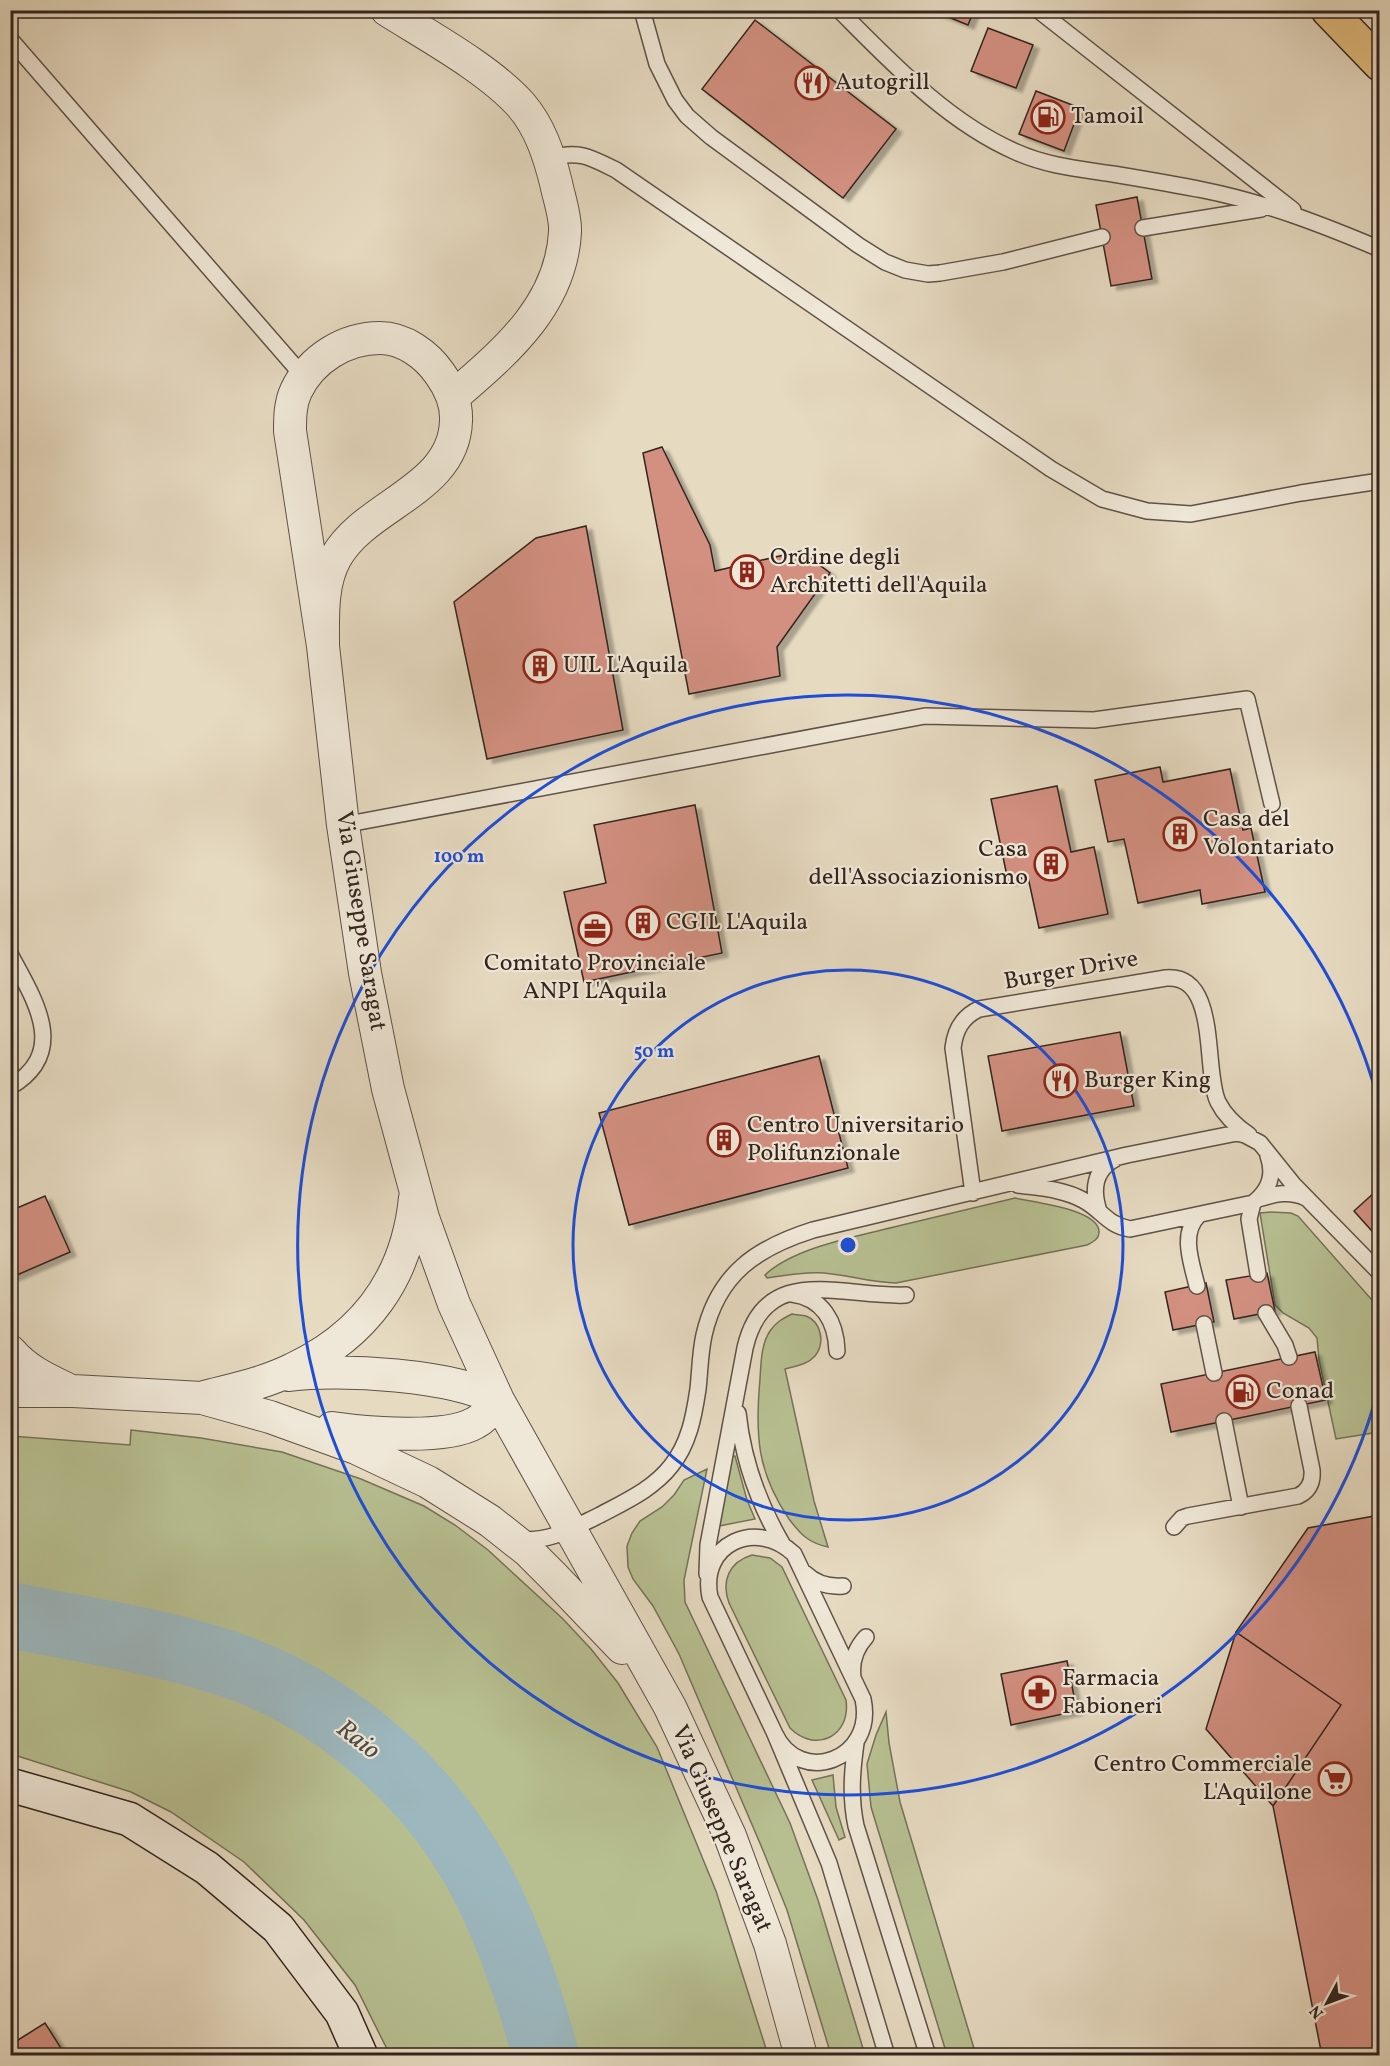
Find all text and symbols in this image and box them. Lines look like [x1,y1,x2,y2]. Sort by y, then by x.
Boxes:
restaurant icon: Autogrill [794,65,830,101]
place label: Autogrill [835,66,930,100]
fuel station icon: Tamoil [1030,99,1066,135]
place label: Tamoil [1071,100,1144,134]
place label: Ordine degli Architetti dell'Aquila [770,541,988,603]
building icon: Ordine degli Architetti dell'Aquila [729,554,765,590]
building icon: UIL L'Aquila [522,648,558,684]
place label: UIL L'Aquila [563,649,689,683]
place label: Casa del Volontariato [1203,803,1334,865]
street label: Via Giuseppe Saragat [326,809,394,1033]
building icon: Casa del Volontariato [1162,816,1198,852]
place label: Casa dell'Associazionismo [808,833,1028,895]
text: 100 m [434,845,484,870]
building icon: Casa dell'Associazionismo [1033,846,1069,882]
building icon: CGIL L'Aquila [625,905,661,941]
place label: CGIL L'Aquila [666,906,808,940]
office icon: Comitato Provinciale ANPI L'Aquila [577,911,613,947]
street label: Burger Drive [1001,942,1141,1000]
place label: Comitato Provinciale ANPI L'Aquila [484,947,706,1009]
text: 50 m [634,1040,674,1065]
restaurant icon: Burger King [1043,1063,1079,1099]
place label: Burger King [1084,1064,1211,1098]
place label: Centro Universitario Polifunzionale [747,1109,964,1171]
building icon: Centro Universitario Polifunzionale [706,1122,742,1158]
centre of rings [838,1235,858,1255]
fuel station icon: Conad [1225,1374,1261,1410]
place label: Conad [1266,1375,1334,1409]
place label: Farmacia Fabioneri [1062,1662,1162,1724]
pharmacy icon: Farmacia Fabioneri [1021,1675,1057,1711]
water label: Raio [329,1711,388,1769]
street label: Via Giuseppe Saragat [662,1720,780,1938]
place label: Centro Commerciale L'Aquilone [1094,1748,1312,1810]
supermarket icon: Centro Commerciale L'Aquilone [1317,1761,1353,1797]
north arrow [1297,1973,1357,2033]
text: N [1305,2000,1329,2023]

